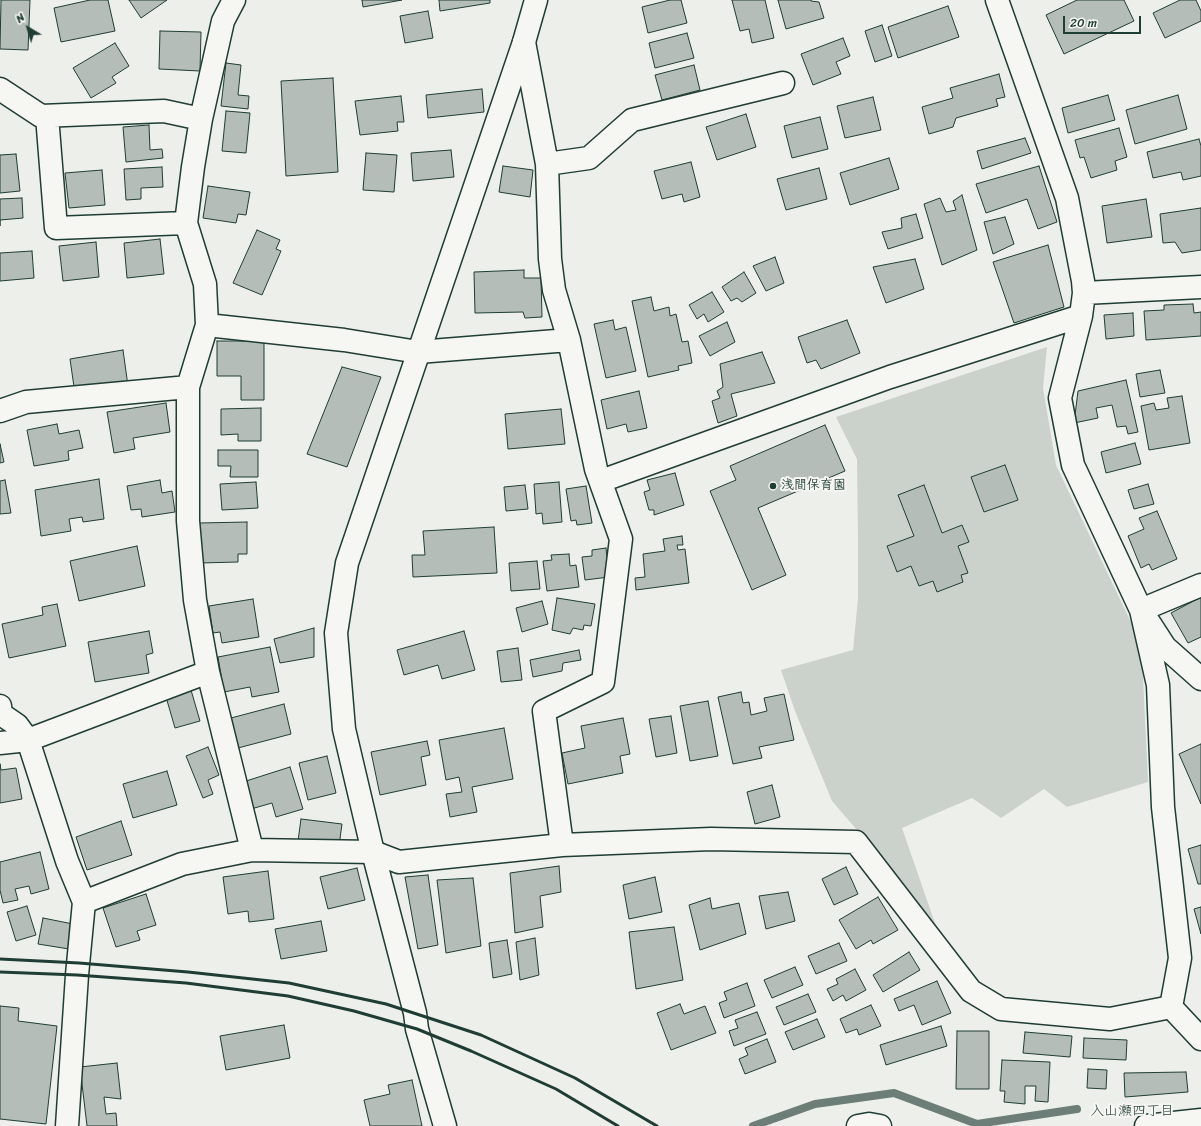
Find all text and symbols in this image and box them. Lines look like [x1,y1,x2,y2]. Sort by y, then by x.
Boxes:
north arrow [8,8,48,48]
text: N [11,8,29,28]
scale bar [1065,8,1143,34]
text: 20 m [1070,12,1097,34]
place label: 浅間保育園 [781,478,846,494]
marker: 浅間保育園 [768,481,778,491]
district label: 入山瀬四丁目 [1090,1103,1174,1119]

